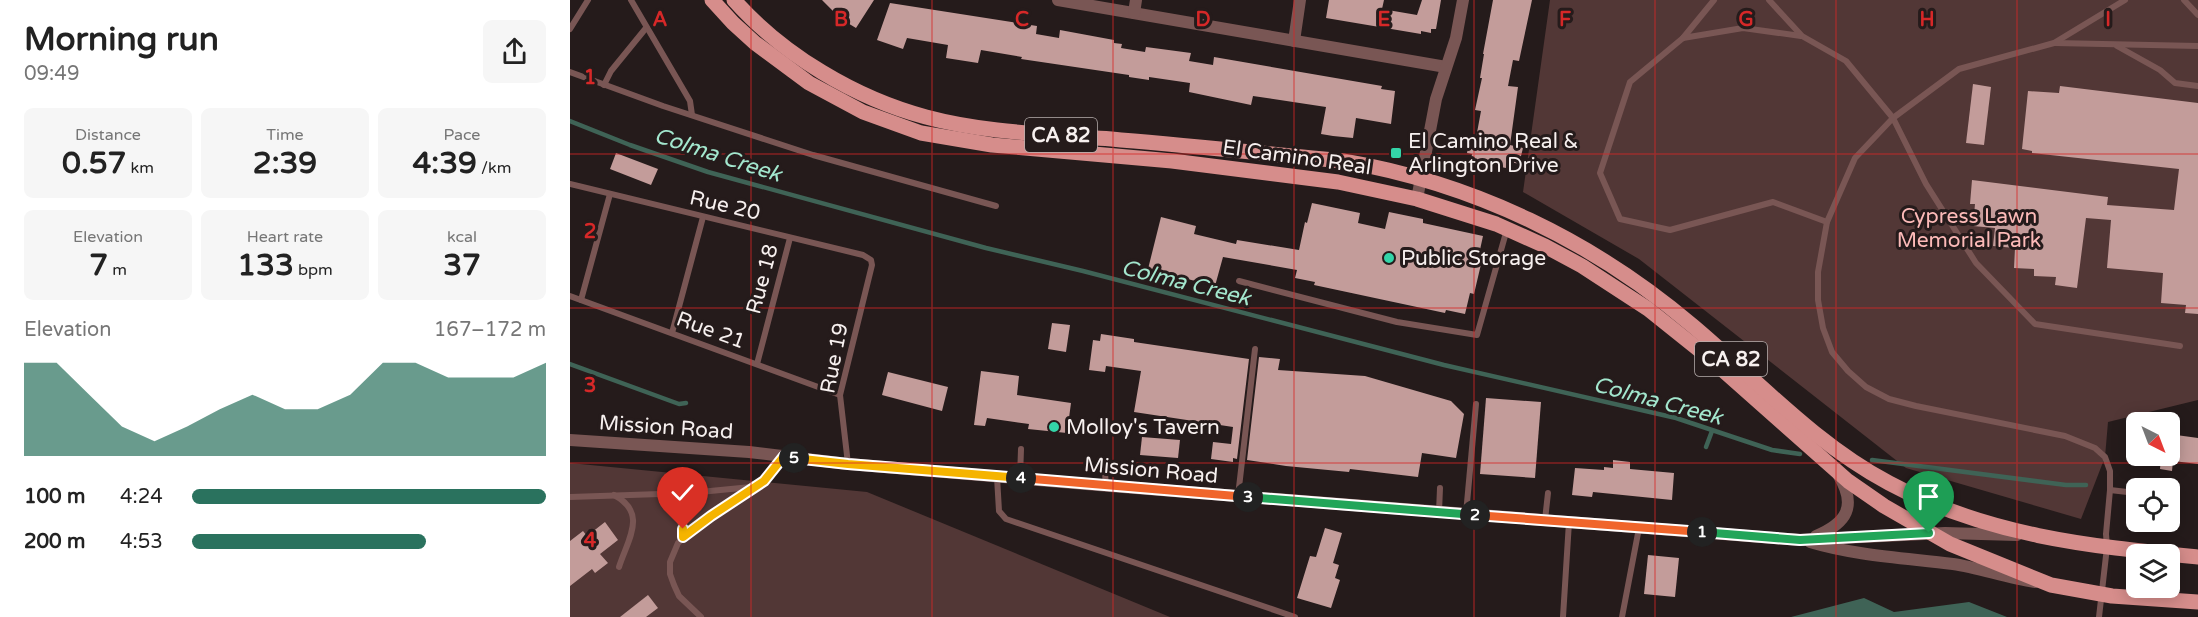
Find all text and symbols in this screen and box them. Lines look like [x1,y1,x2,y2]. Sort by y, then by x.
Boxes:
text: A [653,8,668,32]
text: B [834,8,848,32]
text: C [1015,8,1029,32]
text: D [1195,8,1211,32]
text: E [1378,8,1391,32]
text: F [1559,8,1571,32]
text: G [1738,8,1754,32]
text: H [1919,8,1935,32]
text: I [2105,8,2111,32]
text: Morning run [24,20,219,59]
button: share [483,20,546,83]
text: 09:49 [24,62,79,86]
text: 1 [584,66,596,90]
road number: CA 82 [1025,118,1097,152]
water label: Colma Creek [651,122,786,188]
text: Distance [75,125,141,145]
text: Time [266,125,304,145]
text: Pace [444,125,480,145]
place label: El Camino Real & Arlington Drive [1408,129,1579,178]
street label: El Camino Real [1221,135,1373,180]
text: 0.57 [62,145,126,182]
text: 2:39 [253,145,317,182]
text: 4:39 [413,145,477,182]
marker: El Camino Real & Arlington Drive [1389,146,1403,160]
text: km [126,158,154,178]
text: /km [477,158,511,178]
street label: Rue 20 [687,185,763,226]
park label: Cypress Lawn Memorial Park [1897,204,2041,253]
text: 2 [584,220,596,244]
text: Elevation [73,227,143,247]
text: Heart rate [247,227,323,247]
text: kcal [447,227,477,247]
street label: Rue 18 [741,241,784,317]
place label: Public Storage [1401,246,1546,271]
text: 7 [89,247,108,284]
text: 133 [237,247,294,284]
text: 37 [443,247,481,284]
marker: Public Storage [1382,251,1396,265]
water label: Colma Creek [1118,254,1255,312]
text: m [108,260,127,280]
text: bpm [294,260,333,280]
street label: Rue 21 [673,307,749,354]
text: Elevation [24,318,111,342]
text: 167–172 m [434,318,546,342]
street label: Rue 19 [815,321,854,396]
road number: CA 82 [1695,342,1767,376]
water label: Colma Creek [1591,371,1727,431]
text: 3 [584,374,596,398]
street label: Mission Road [598,410,734,445]
north arrow [2126,412,2180,466]
map controls [2126,412,2180,598]
place label: Molloy's Tavern [1066,415,1220,440]
marker: Molloy's Tavern [1047,420,1061,434]
pin: 5 [779,443,809,473]
text: 5 [789,448,799,468]
street label: Mission Road [1083,452,1219,489]
pin: 4 [1006,463,1036,493]
pin [657,467,708,529]
text: 4 [1016,468,1026,488]
pin [1903,471,1954,533]
icon: check [666,476,699,509]
button: locate [2126,478,2180,532]
icon: arrive [1912,480,1945,513]
pin: 3 [1233,482,1263,512]
text: 100 m [24,485,85,509]
text: 4:24 [120,485,163,509]
text: 3 [1243,487,1253,507]
pin: 2 [1460,500,1490,530]
text: 2 [1470,505,1480,525]
pin: 1 [1687,517,1717,547]
text: 1 [1697,522,1707,542]
text: 4 [584,529,597,553]
text: 200 m [24,530,85,554]
text: 4:53 [120,530,163,554]
button: layers [2126,544,2180,598]

